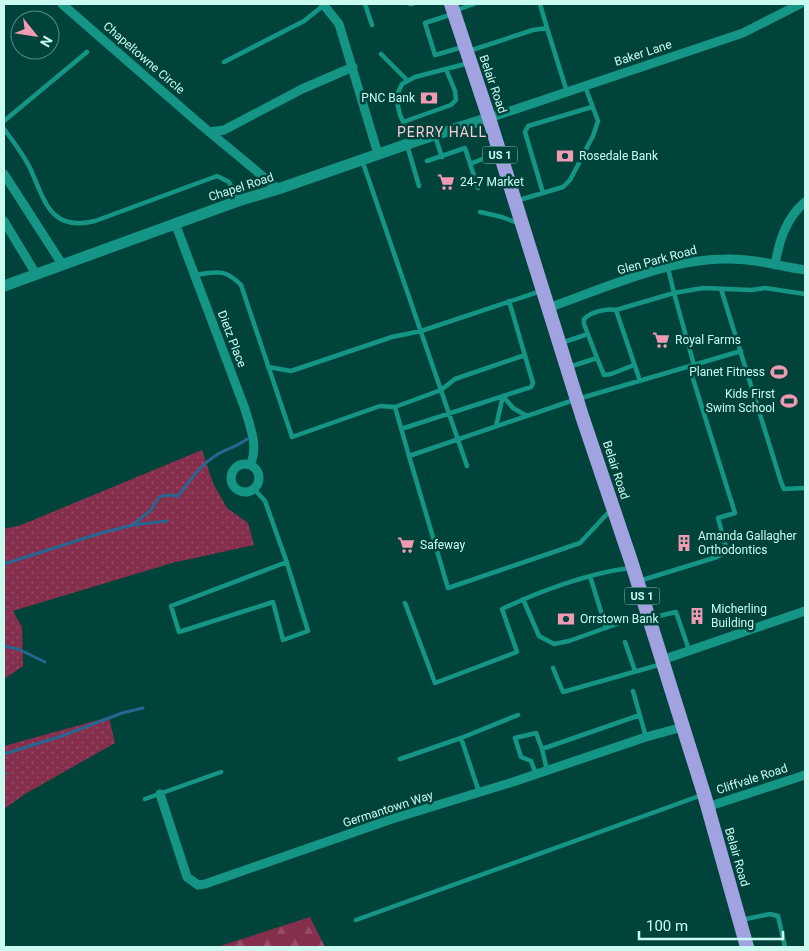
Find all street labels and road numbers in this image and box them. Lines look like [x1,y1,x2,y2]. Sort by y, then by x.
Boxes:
street label: Chapeltowne Circle [101,19,187,97]
street label: Baker Lane [613,37,673,69]
street label: Belair Road [476,53,510,115]
road number: US 1 [482,146,518,164]
street label: Chapel Road [207,170,275,204]
street label: Glen Park Road [616,243,698,277]
street label: Dietz Place [215,309,249,369]
street label: Belair Road [600,439,632,501]
road number: US 1 [624,588,660,604]
street label: Cliffvale Road [715,761,789,797]
street label: Germantown Way [341,788,435,830]
street label: Belair Road [722,826,752,888]

